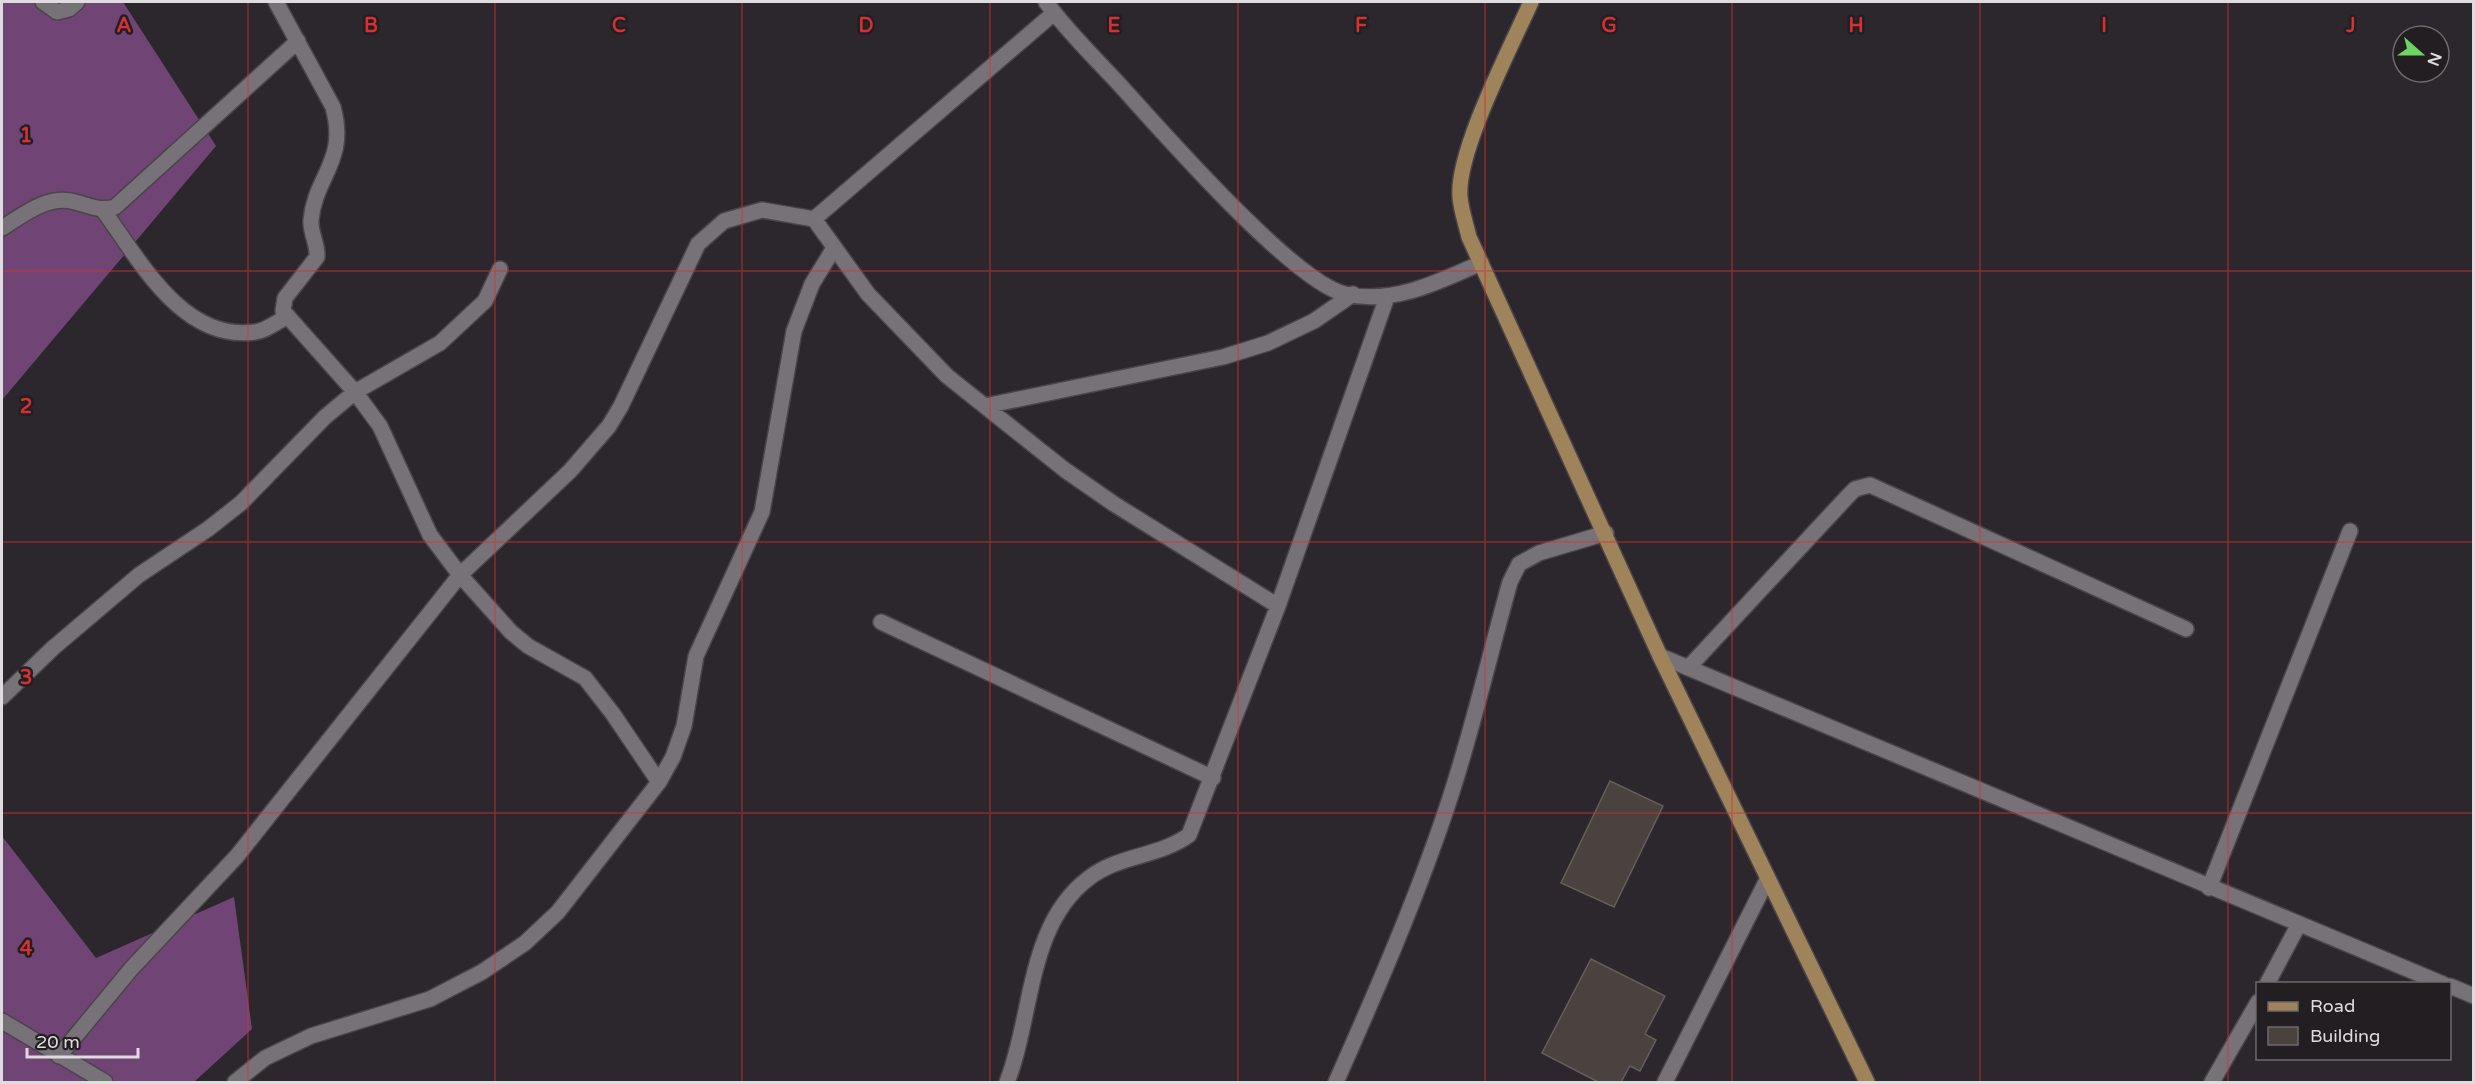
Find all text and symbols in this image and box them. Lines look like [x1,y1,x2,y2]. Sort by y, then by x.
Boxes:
text: A [117,14,132,38]
text: B [364,14,378,38]
text: C [612,14,626,38]
text: D [858,14,874,38]
text: E [1108,14,1121,38]
text: F [1355,14,1367,38]
text: G [1601,14,1617,38]
text: H [1848,14,1864,38]
text: I [2101,14,2107,38]
text: J [2345,14,2356,38]
north arrow [2391,24,2451,84]
text: N [2422,49,2446,69]
text: 1 [20,124,32,148]
text: 2 [20,395,32,419]
text: 3 [20,666,32,690]
text: 4 [20,937,33,961]
legend [2256,982,2451,1060]
text: Road [2310,995,2355,1017]
scale bar [27,1021,138,1059]
text: Building [2310,1025,2380,1047]
text: 20 m [36,1031,80,1053]

